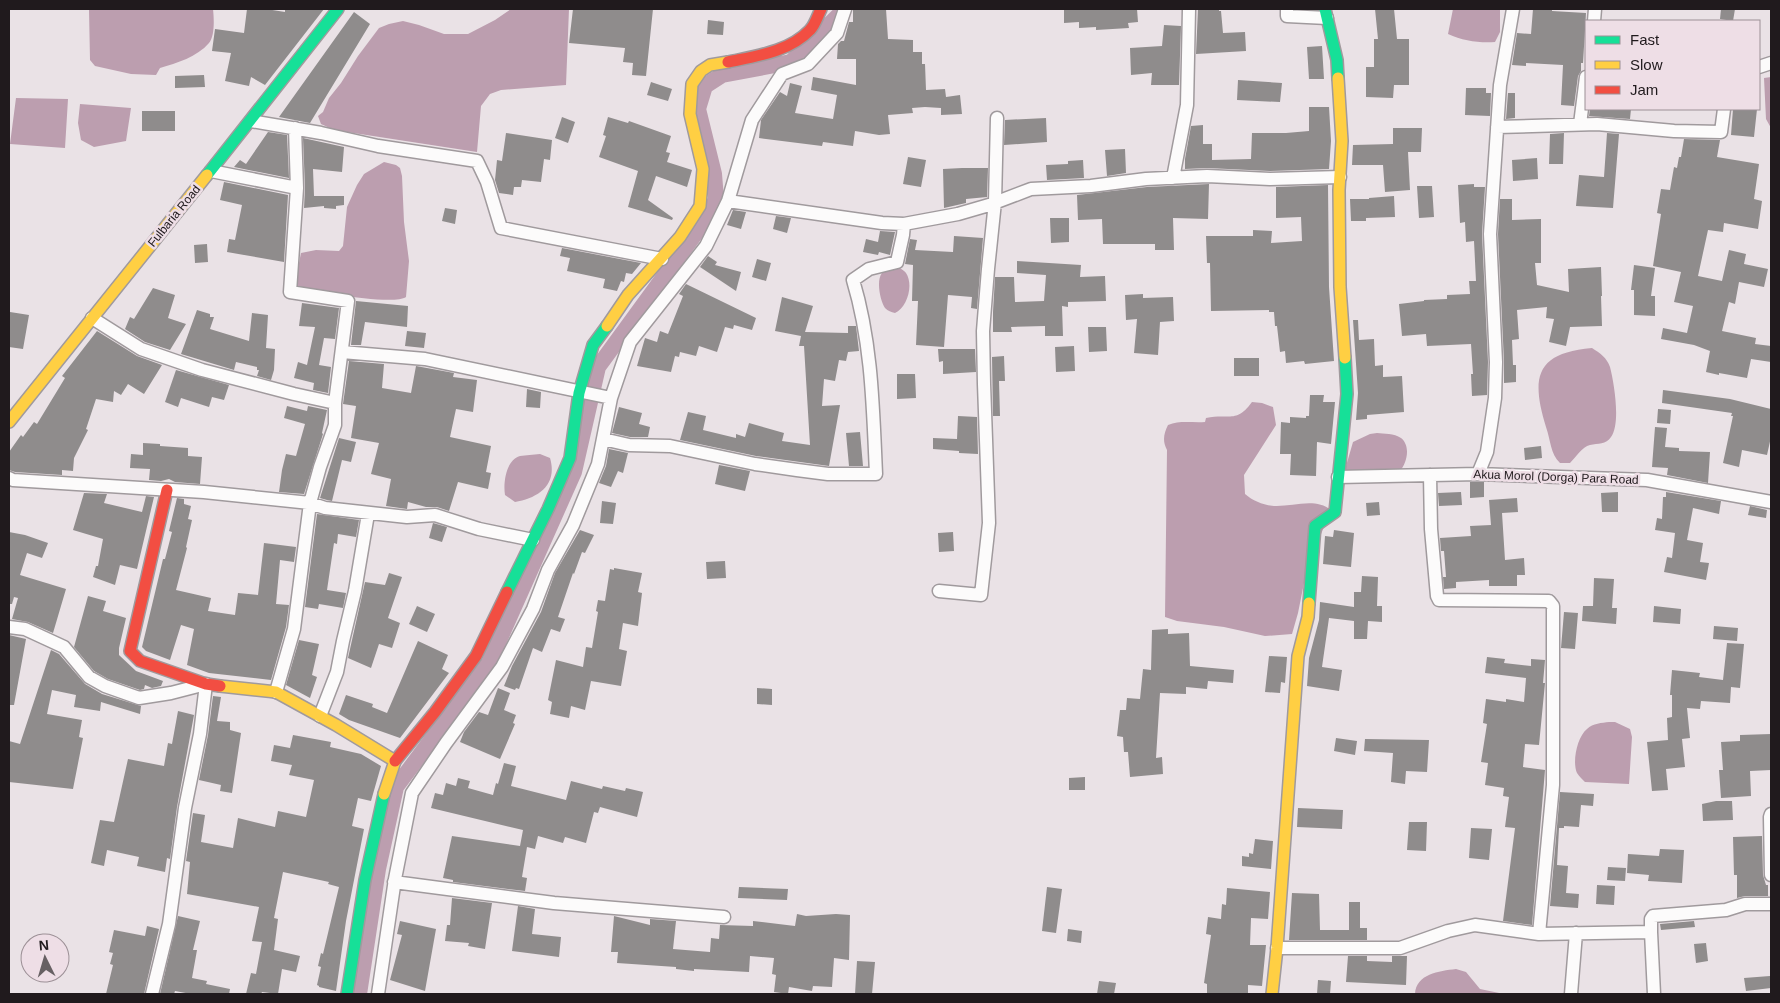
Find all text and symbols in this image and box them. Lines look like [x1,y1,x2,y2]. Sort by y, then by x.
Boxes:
legend [1585,20,1760,110]
text: Fast [1630,31,1660,48]
text: Slow [1630,56,1663,73]
text: Jam [1630,81,1658,98]
street label: Fulbaria Road [145,182,203,250]
street label: Akua Morol (Dorga) Para Road [1473,467,1639,487]
north arrow [20,933,70,983]
text: N [38,937,50,953]

